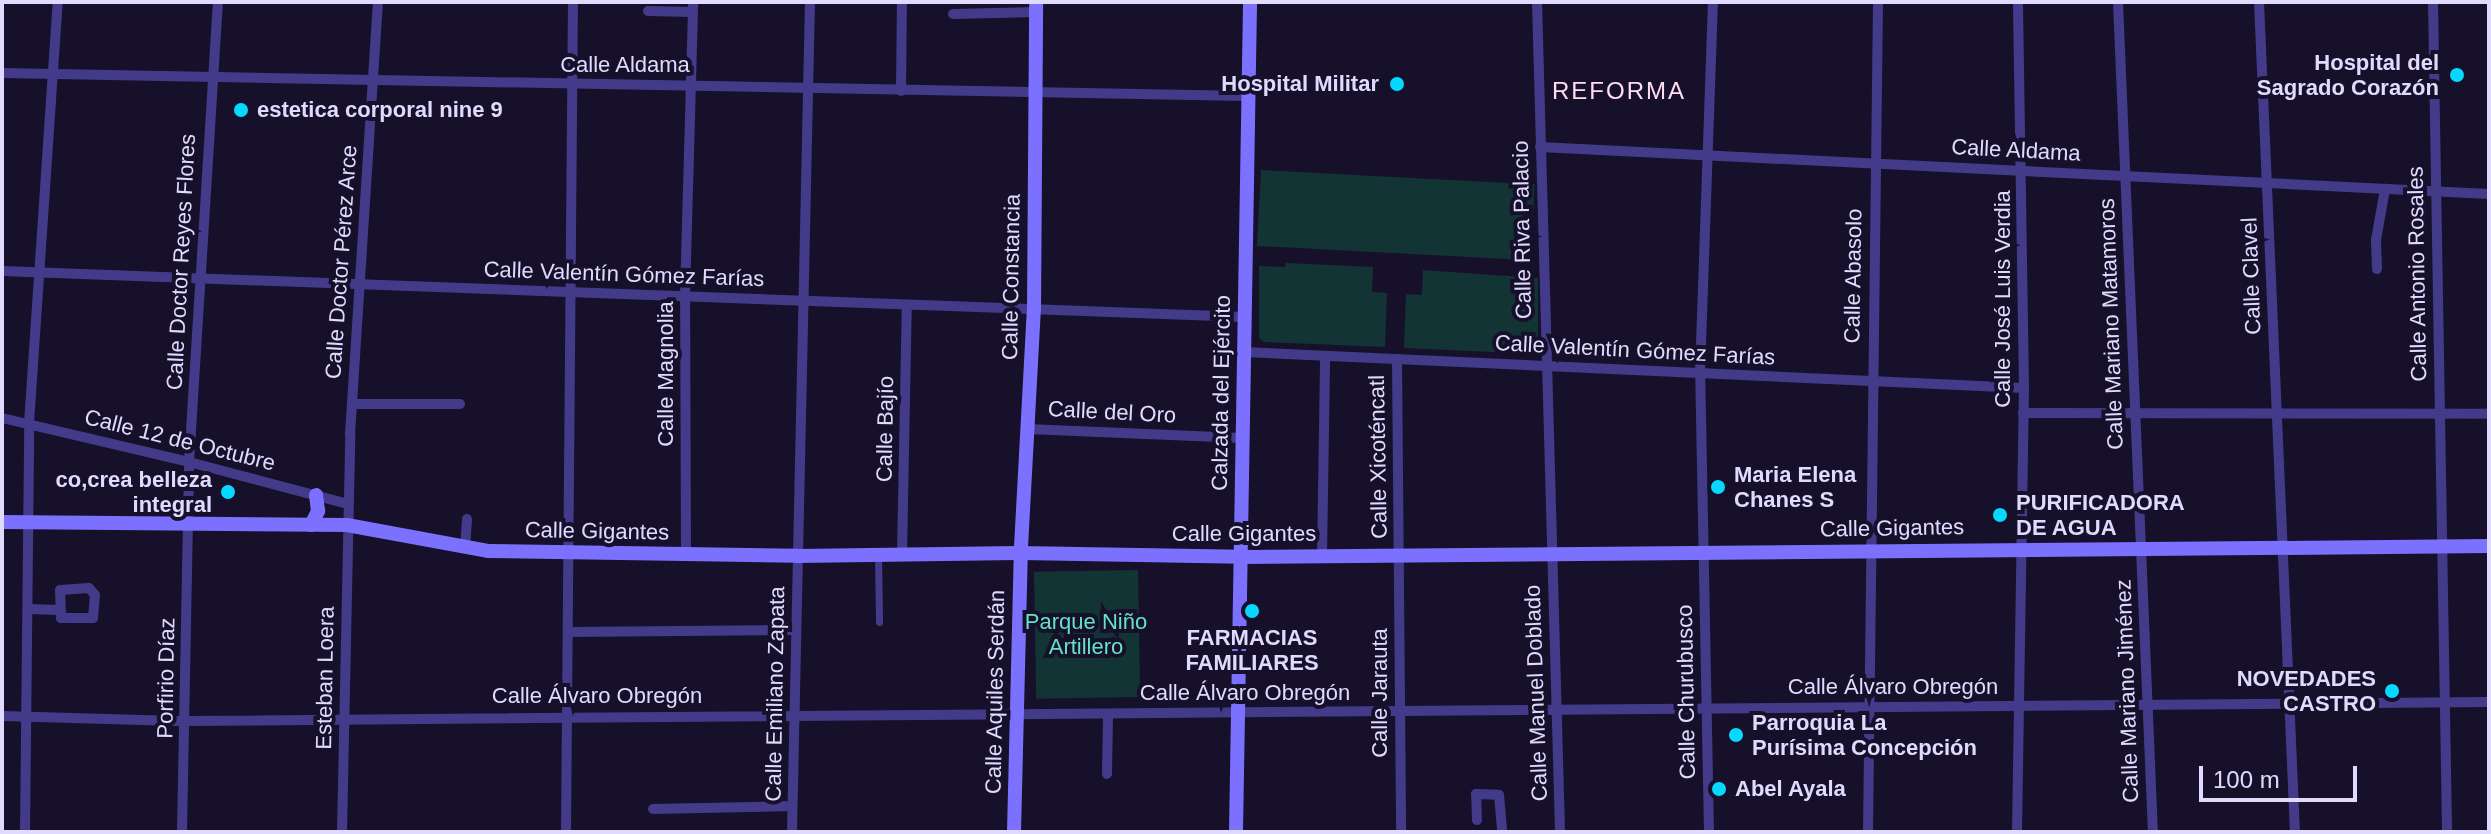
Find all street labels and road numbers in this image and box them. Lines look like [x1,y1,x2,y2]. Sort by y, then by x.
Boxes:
street label: Calle Aldama [560,52,690,78]
street label: Calle Doctor Reyes Flores [161,133,201,391]
street label: Calle Aldama [1950,133,2082,167]
street label: Calle Riva Palacio [1507,141,1537,319]
street label: Calle Doctor Pérez Arce [320,143,362,381]
street label: Calle Antonio Rosales [2402,166,2432,382]
street label: Calle José Luis Verdia [1990,190,2016,408]
street label: Calle Constancia [996,194,1026,360]
street label: Calle Mariano Matamoros [2093,198,2129,450]
street label: Calle Abasolo [1839,208,1867,344]
street label: Calle Clavel [2236,217,2266,335]
street label: Calle Valentín Gómez Farías [483,256,765,292]
street label: Calzada del Ejército [1206,295,1236,491]
street label: Calle Magnolia [653,301,679,447]
street label: Calle Valentín Gómez Farías [1494,329,1776,371]
street label: Calle Xicoténcatl [1363,375,1393,539]
street label: Calle Bajío [871,376,899,482]
street label: Calle del Oro [1047,395,1177,429]
street label: Calle 12 de Octubre [82,404,278,476]
street label: Calle Gigantes [1820,514,1964,542]
street label: Calle Gigantes [525,517,669,545]
street label: Calle Gigantes [1172,521,1316,547]
street label: Calle Mariano Jiménez [2110,579,2144,803]
street label: Calle Manuel Doblado [1519,584,1553,802]
street label: Calle Emiliano Zapata [760,586,790,802]
street label: Calle Aquiles Serdán [980,589,1010,795]
street label: Calle Churubusco [1671,604,1701,780]
street label: Esteban Loera [311,606,339,750]
street label: Porfirio Díaz [152,617,180,739]
street label: Calle Jarauta [1367,628,1393,758]
street label: Calle Álvaro Obregón [1788,674,1998,700]
street label: Calle Álvaro Obregón [1140,680,1350,706]
street label: Calle Álvaro Obregón [492,683,702,709]

